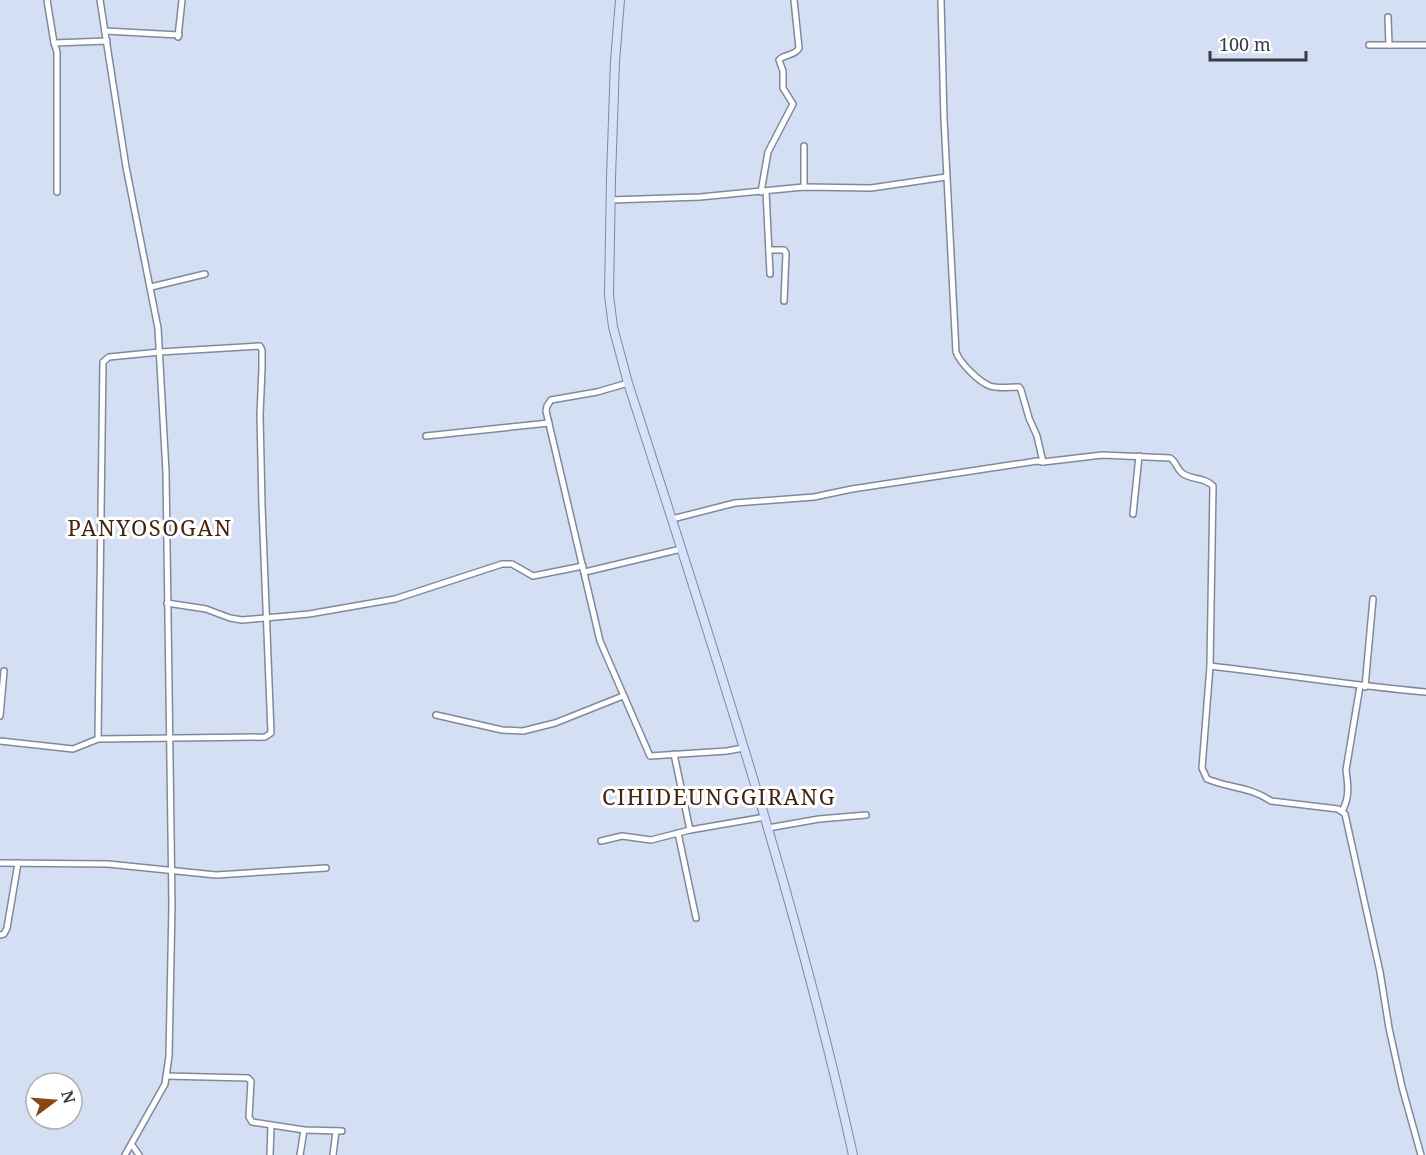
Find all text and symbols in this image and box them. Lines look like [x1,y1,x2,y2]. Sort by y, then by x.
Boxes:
scale bar [1210,24,1306,62]
text: 100 m [1219,32,1271,56]
district label: PANYOSOGAN [67,512,233,542]
district label: CIHIDEUNGGIRANG [602,781,836,811]
north arrow [24,1071,84,1131]
text: N [56,1088,81,1106]

